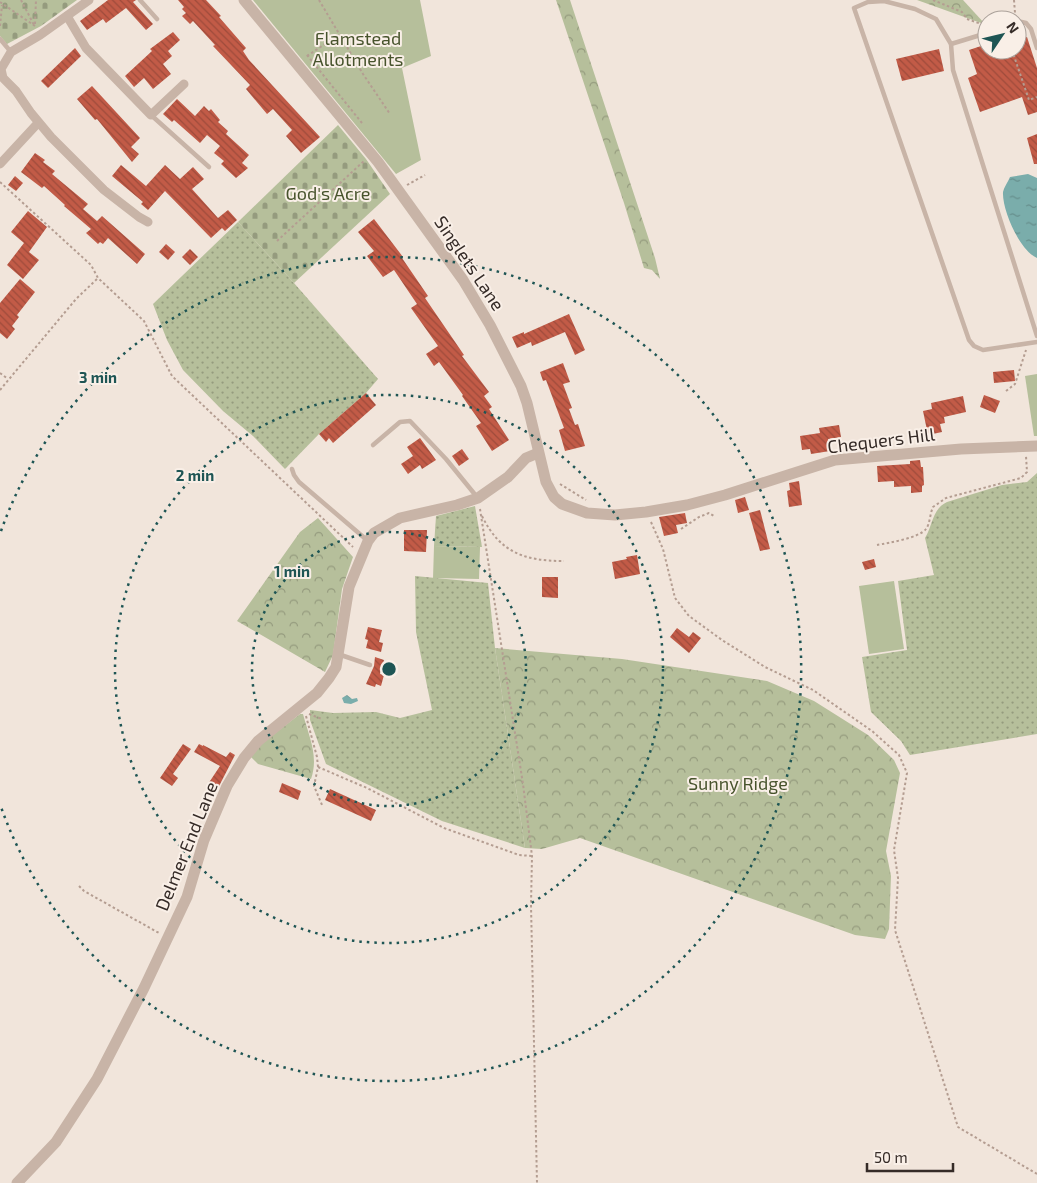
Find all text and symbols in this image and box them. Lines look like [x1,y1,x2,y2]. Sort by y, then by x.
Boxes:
north arrow [977,10,1027,60]
text: N [1003,18,1023,36]
park label: Flamstead Allotments [313,27,403,70]
park label: God's Acre [286,182,370,204]
street label: Singlets Lane [430,212,510,314]
text: 3 min [79,368,117,386]
street label: Chequers Hill [826,422,937,458]
text: 2 min [176,466,214,484]
text: 1 min [274,562,310,580]
centre of rings [380,660,398,678]
park label: Sunny Ridge [688,772,788,794]
street label: Delmer End Lane [150,778,222,914]
scale bar [867,1140,953,1172]
text: 50 m [874,1148,908,1166]

